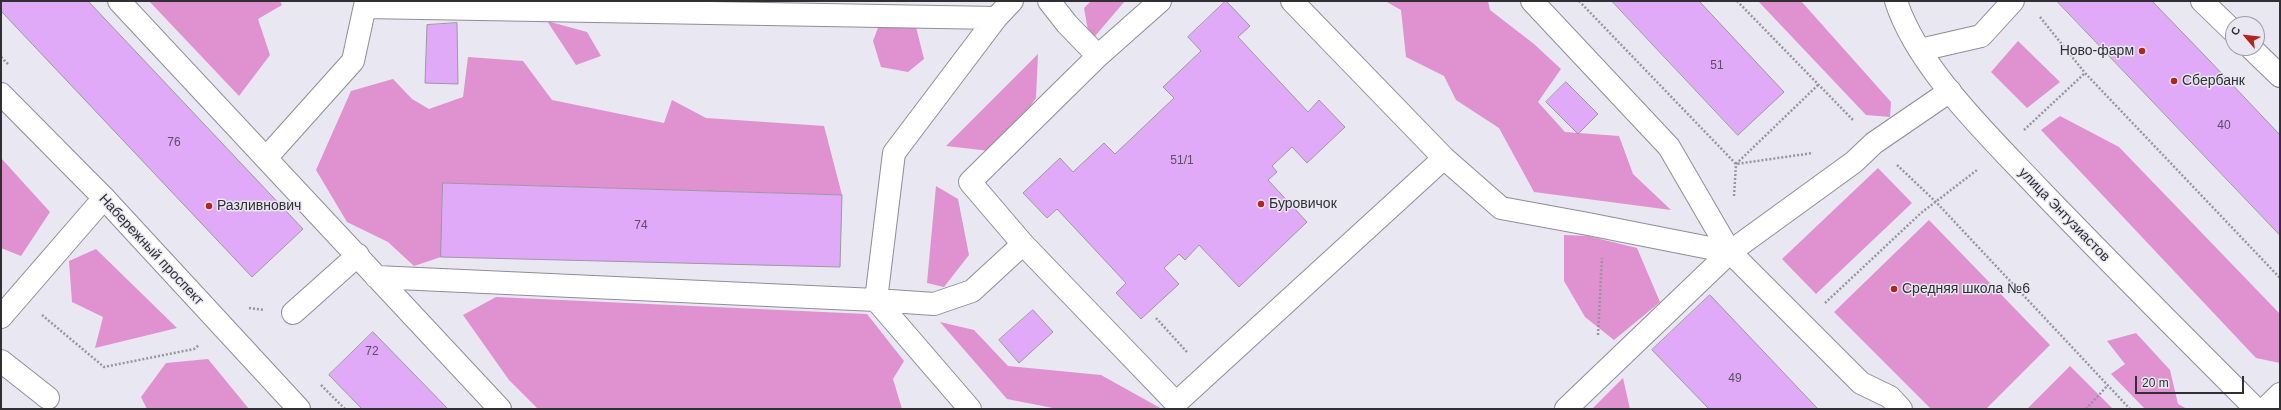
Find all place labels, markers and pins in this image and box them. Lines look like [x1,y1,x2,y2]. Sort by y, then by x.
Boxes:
place label: Ново-фарм [2060,43,2134,59]
marker: Ново-фарм [2137,46,2147,56]
place label: Сбербанк [2182,73,2245,89]
marker: Сбербанк [2169,76,2179,86]
place label: Буровичок [1269,196,1337,212]
place label: Разливнович [217,198,301,214]
marker: Буровичок [1256,199,1266,209]
marker: Разливнович [204,201,214,211]
place label: Средняя школа №6 [1902,281,2030,297]
marker: Средняя школа №6 [1889,284,1899,294]

